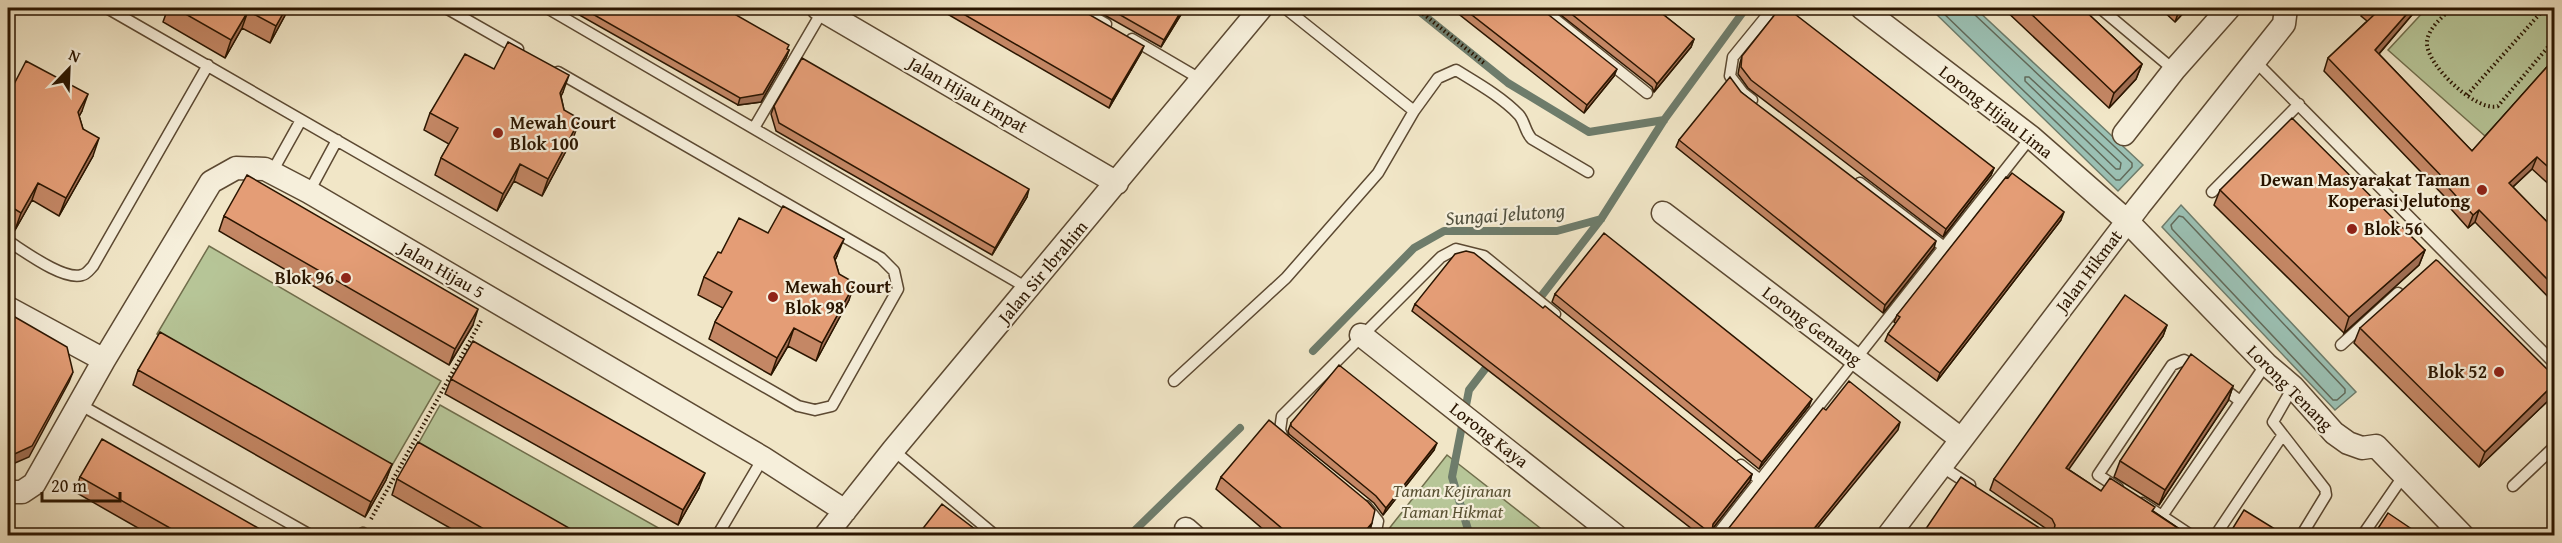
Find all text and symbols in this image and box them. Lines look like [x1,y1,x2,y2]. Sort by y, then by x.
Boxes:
north arrow [39,39,99,99]
text: N [65,42,85,68]
street label: Jalan Hijau Empat [902,48,1034,140]
street label: Lorong Hijau Lima [1933,58,2060,165]
place label: Mewah Court Blok 100 [510,109,616,157]
marker: Mewah Court Blok 100 [491,126,505,140]
place label: Dewan Masyarakat Taman Koperasi Jelutong [2260,166,2471,214]
marker: Dewan Masyarakat Taman Koperasi Jelutong [2475,183,2489,197]
water label: Sungai Jelutong [1444,195,1566,232]
street label: Jalan Sir Ibrahim [990,214,1094,331]
place label: Blok 56 [2364,215,2423,242]
marker: Blok 56 [2345,222,2359,236]
street label: Jalan Hikmat [2047,223,2129,319]
street label: Jalan Hijau 5 [393,233,490,305]
place label: Blok 96 [275,264,334,291]
marker: Blok 96 [339,271,353,285]
place label: Mewah Court Blok 98 [785,273,891,321]
street label: Lorong Gemang [1757,279,1868,372]
marker: Mewah Court Blok 98 [766,290,780,304]
street label: Lorong Tenang [2241,338,2340,437]
place label: Blok 52 [2428,358,2487,385]
marker: Blok 52 [2492,365,2506,379]
street label: Lorong Kaya [1444,395,1535,474]
scale bar [42,465,120,503]
text: 20 m [51,472,87,499]
park label: Taman Kejiranan Taman Hikmat [1393,477,1511,525]

